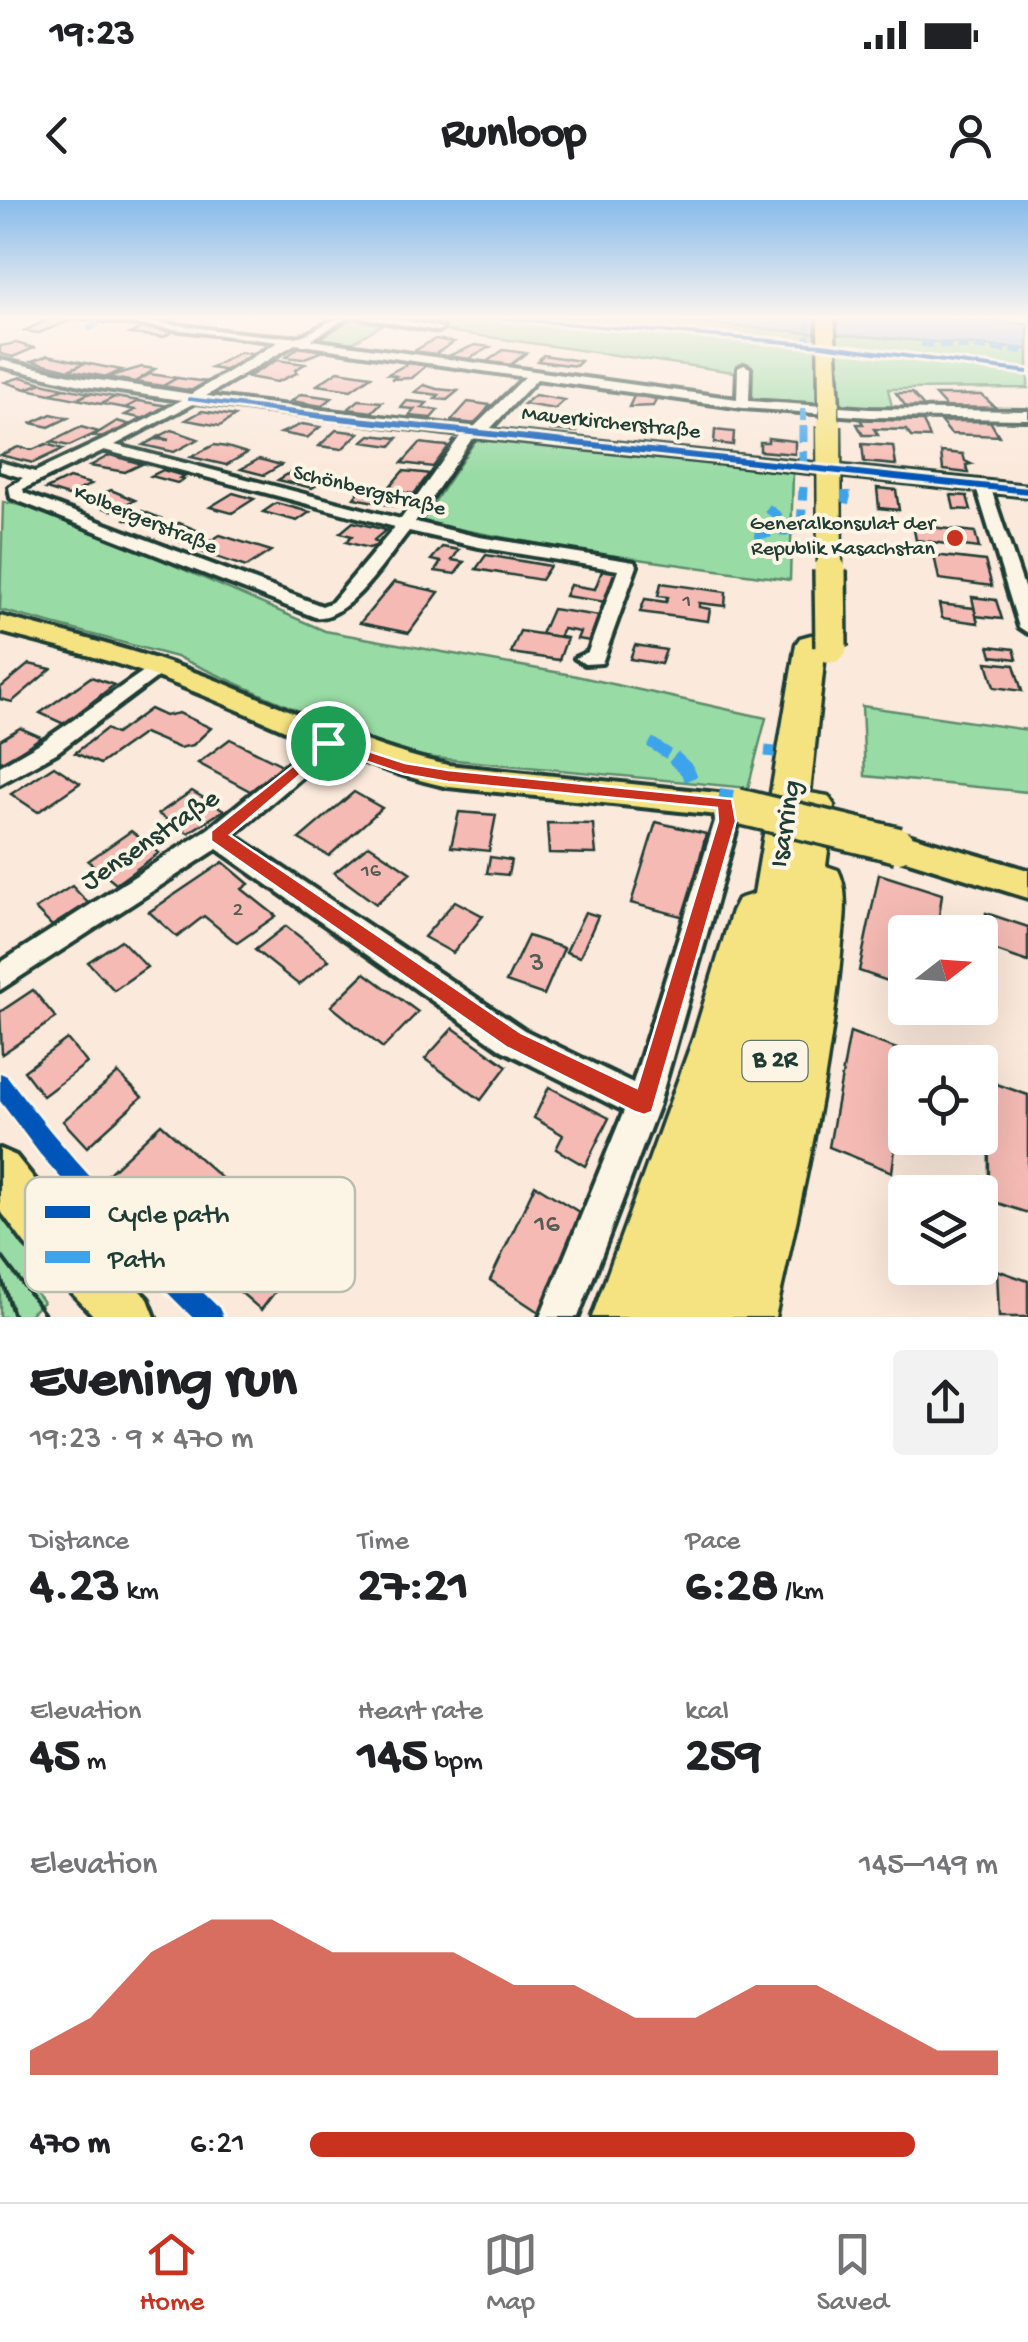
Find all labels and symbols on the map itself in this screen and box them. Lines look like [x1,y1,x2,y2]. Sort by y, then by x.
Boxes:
street label: Mauerkircherstraße [520,402,702,446]
street label: Schönbergstraße [290,460,449,524]
street label: Kolbergerstraße [69,480,221,562]
place label: Generalkonsulat der Republik Kasachstan [750,512,937,563]
marker: Generalkonsulat der Republik Kasachstan [944,527,966,549]
house number: 1 [682,589,691,615]
pin [286,701,371,786]
street label: Isarring [764,778,810,870]
street label: Jensenstraße [76,782,227,899]
house number: 16 [360,859,382,885]
house number: 2 [233,898,244,924]
north arrow [888,915,998,1025]
house number: 3 [529,948,544,981]
road number: B 2R [742,1041,808,1081]
legend [25,1177,355,1292]
text: Cycle path [108,1200,230,1233]
house number: 16 [533,1209,561,1242]
text: Path [107,1245,165,1278]

